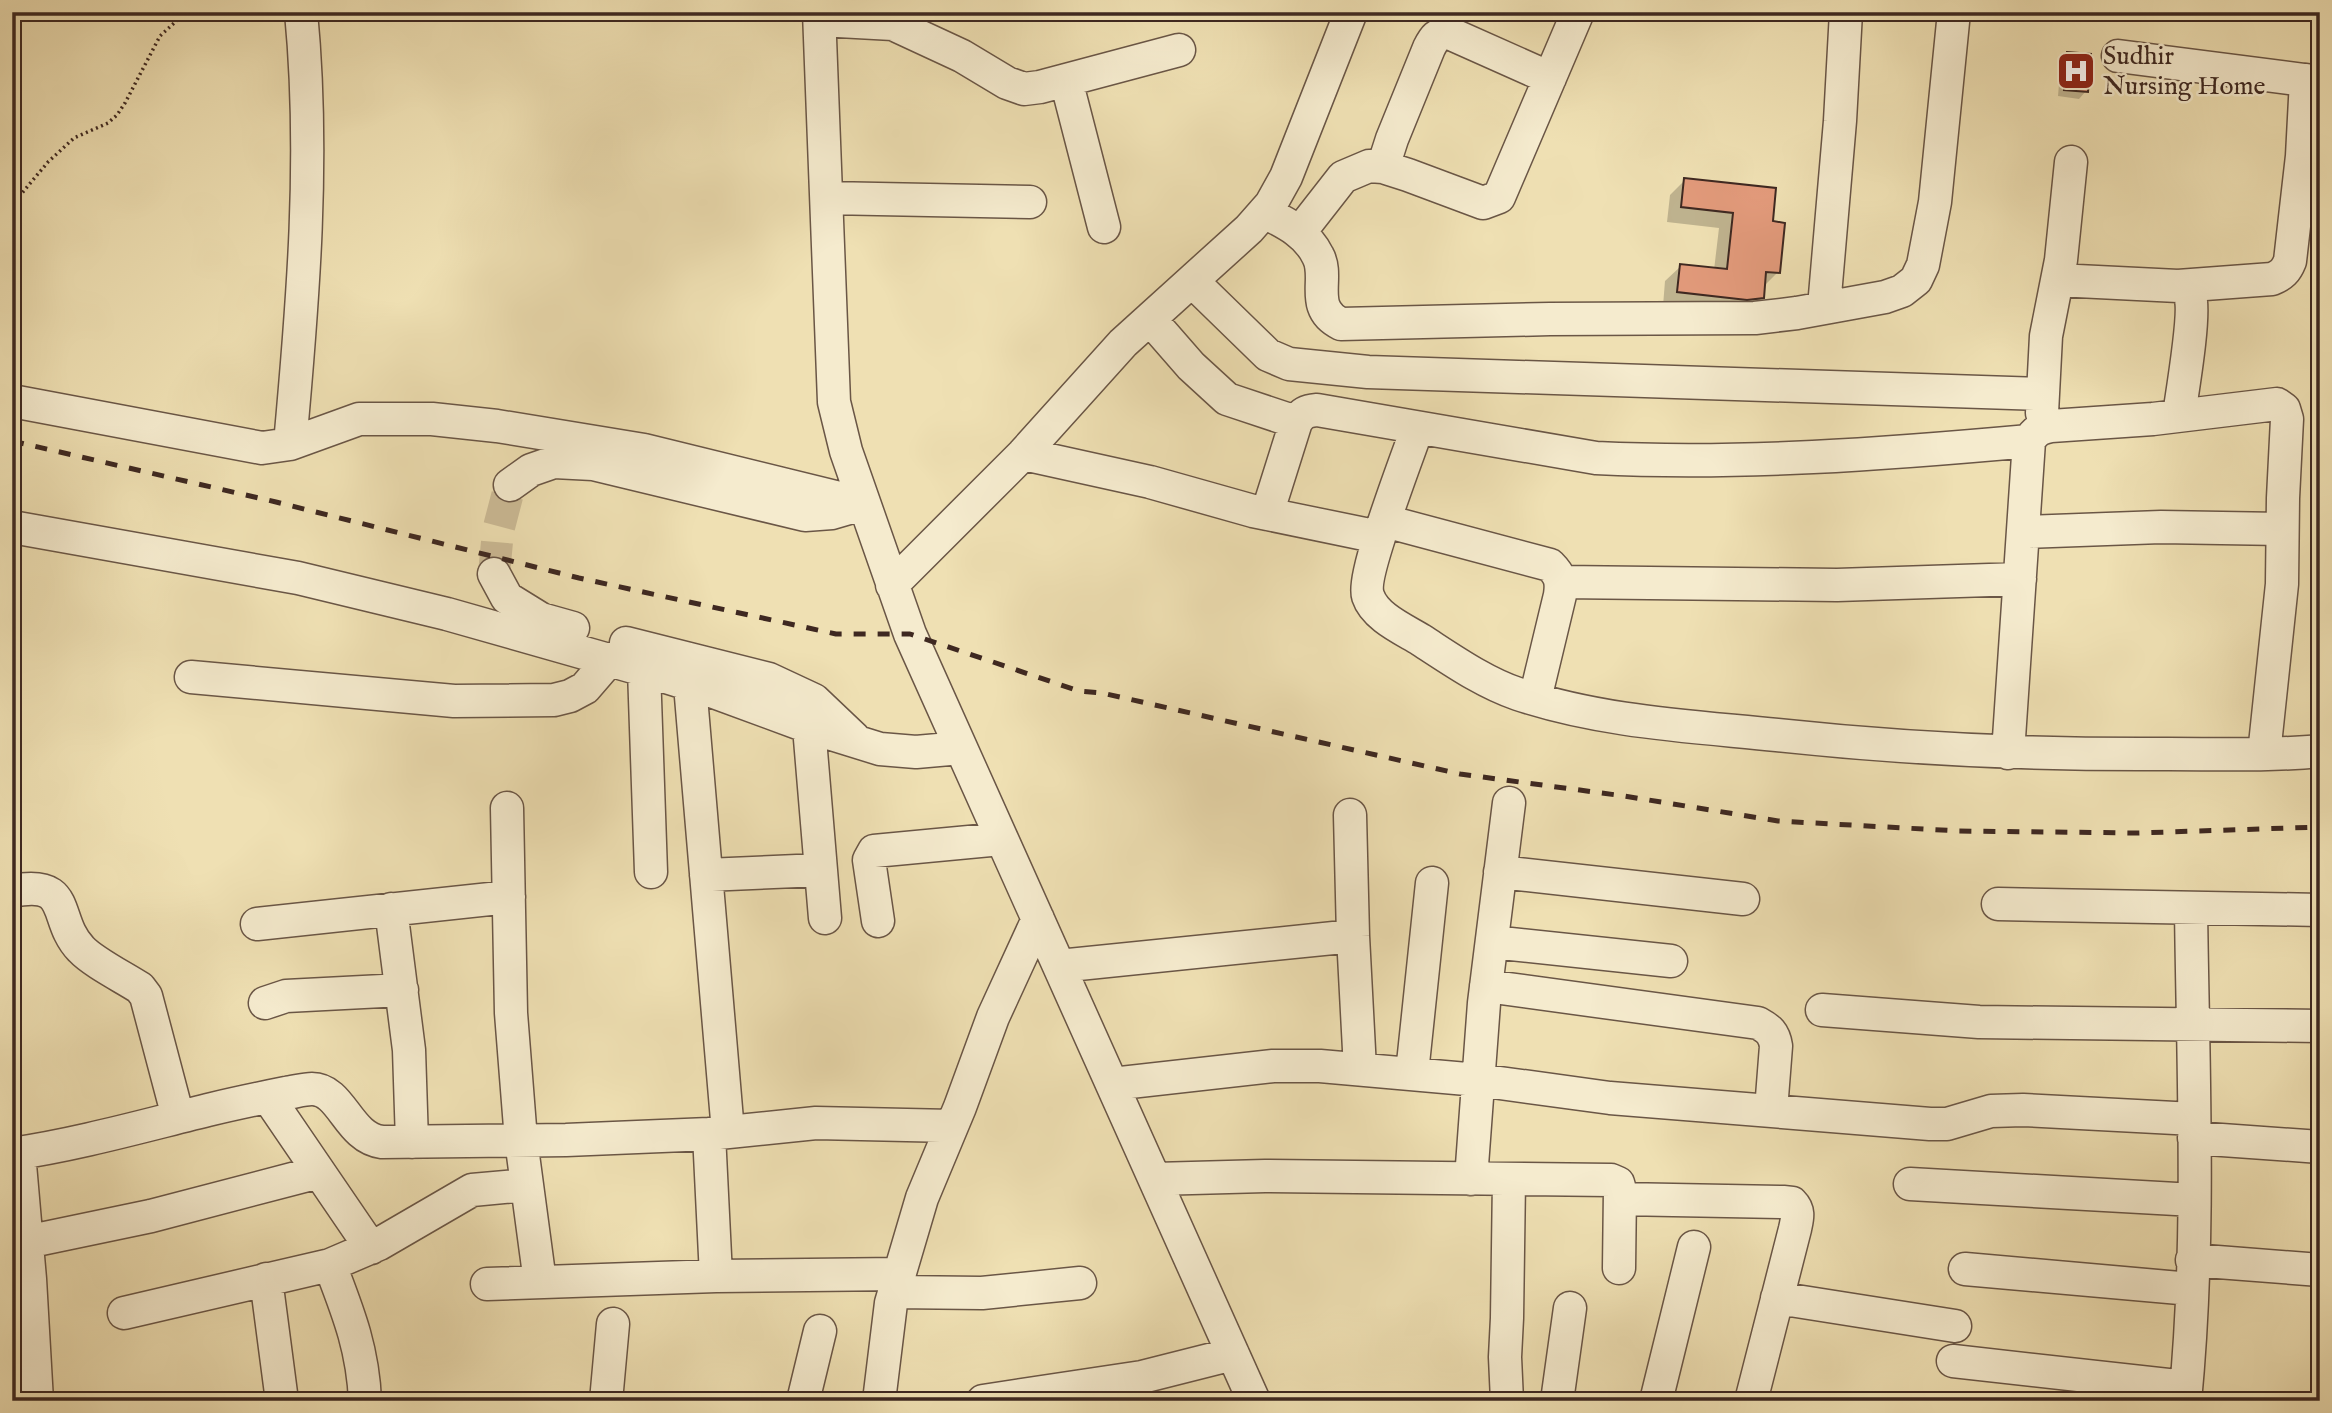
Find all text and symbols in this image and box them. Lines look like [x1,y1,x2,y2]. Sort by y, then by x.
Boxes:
place label: Sudhir Nursing Home [2103,40,2265,103]
hospital icon: Sudhir Nursing Home [2055,50,2097,92]

